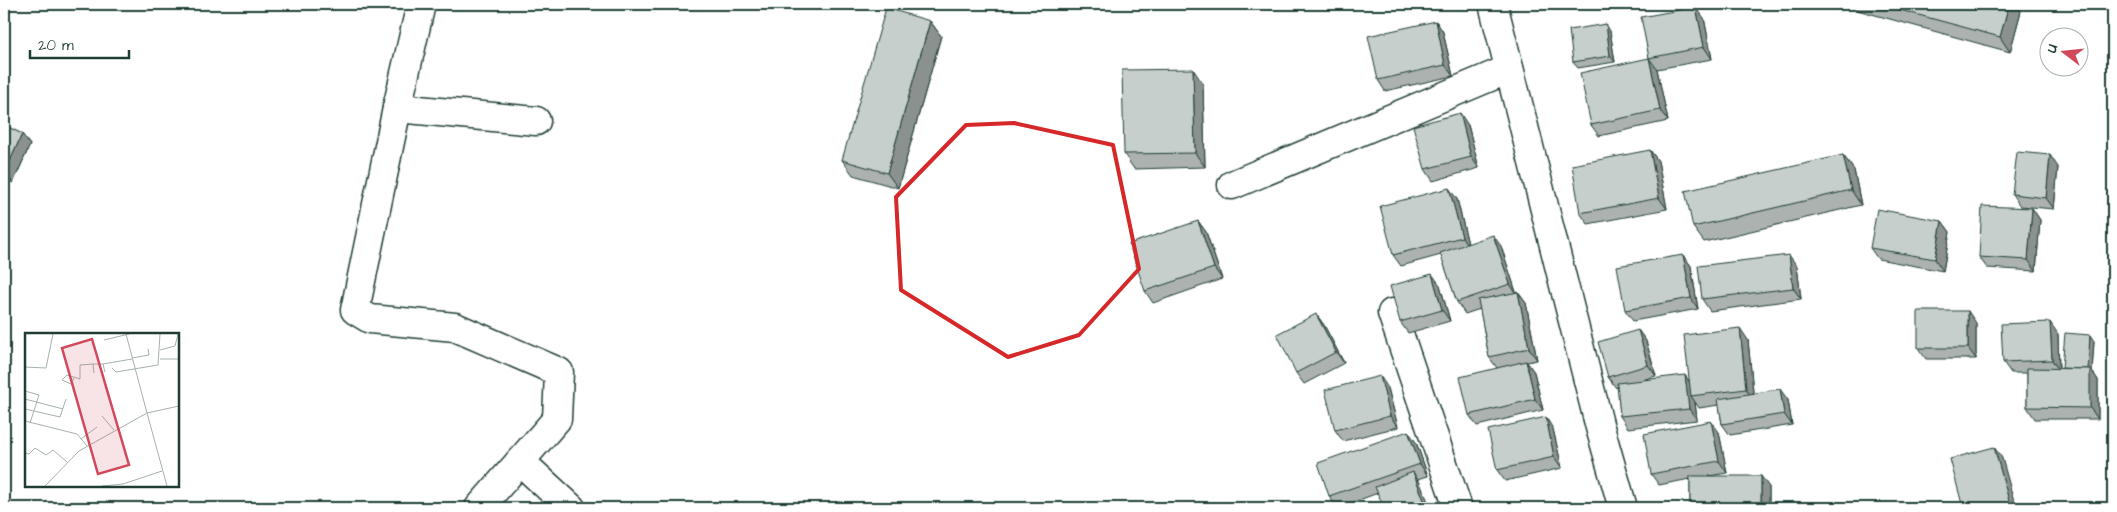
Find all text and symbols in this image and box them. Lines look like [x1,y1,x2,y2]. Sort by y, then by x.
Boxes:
scale bar [30,28,129,60]
north arrow [2040,28,2090,78]
text: 20 m [38,35,74,56]
text: U [2042,42,2063,55]
inset map [25,333,179,487]

